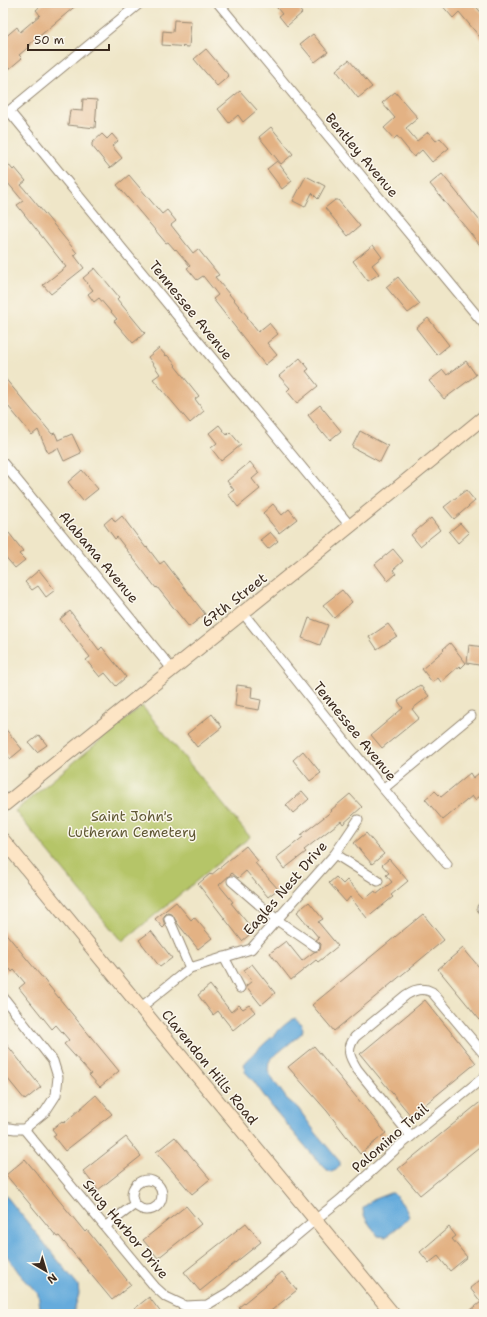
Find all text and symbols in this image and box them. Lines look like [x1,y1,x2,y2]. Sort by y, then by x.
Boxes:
scale bar [28,26,109,52]
text: 50 m [34,32,64,48]
street label: Bentley Avenue [322,109,402,201]
street label: Tennessee Avenue [145,257,237,363]
street label: Alabama Avenue [55,507,143,607]
street label: 67th Street [198,569,270,631]
street label: Tennessee Avenue [309,678,401,784]
park label: Saint John's Lutheran Cemetery [68,807,196,841]
street label: Eagles Nest Drive [239,837,331,939]
street label: Clarendon Hills Road [158,1006,262,1128]
street label: Palomino Trail [348,1099,433,1176]
street label: Snug Harbor Drive [79,1176,173,1283]
north arrow [26,1251,66,1291]
text: N [44,1270,60,1287]

